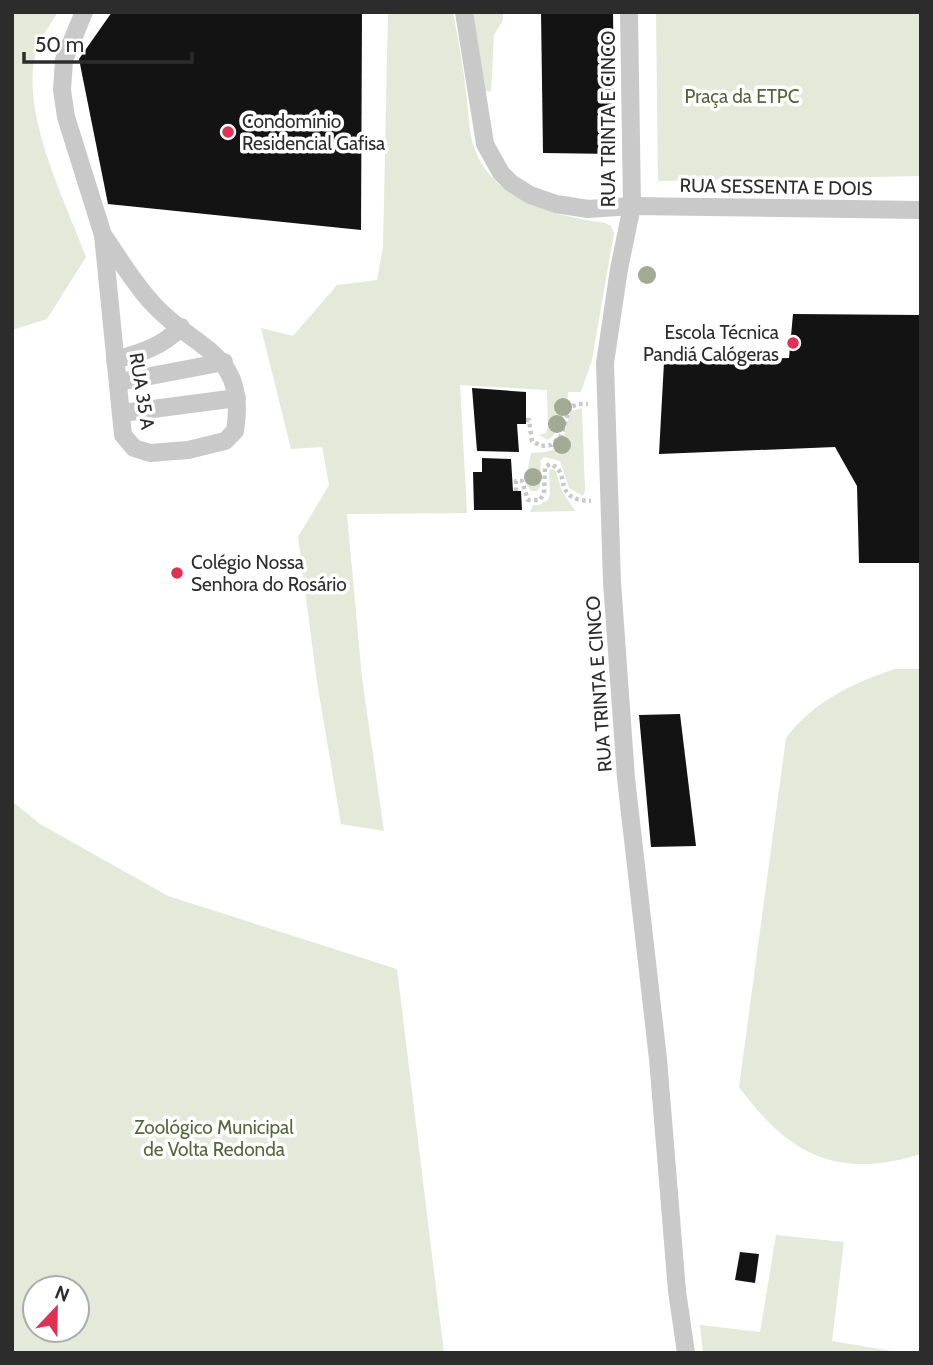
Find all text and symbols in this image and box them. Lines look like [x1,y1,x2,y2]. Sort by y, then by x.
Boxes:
scale bar [24,21,192,65]
street label: RUA TRINTA E CINCO [597,31,620,207]
text: 50 m [35,32,84,57]
park label: Praça da ETPC [685,85,800,108]
place label: Condomínio Residencial Gafisa [242,110,385,155]
marker: Condomínio Residencial Gafisa [220,124,236,140]
street label: RUA SESSENTA E DOIS [679,174,873,200]
place label: Escola Técnica Pandiá Calógeras [643,321,779,366]
marker: Escola Técnica Pandiá Calógeras [785,335,801,351]
street label: RUA 35 A [125,351,159,431]
place label: Colégio Nossa Senhora do Rosário [191,551,347,596]
marker: Colégio Nossa Senhora do Rosário [169,565,185,581]
street label: RUA TRINTA E CINCO [581,595,617,773]
park label: Zoológico Municipal de Volta Redonda [134,1116,294,1161]
north arrow [21,1274,91,1344]
text: N [52,1281,73,1307]

